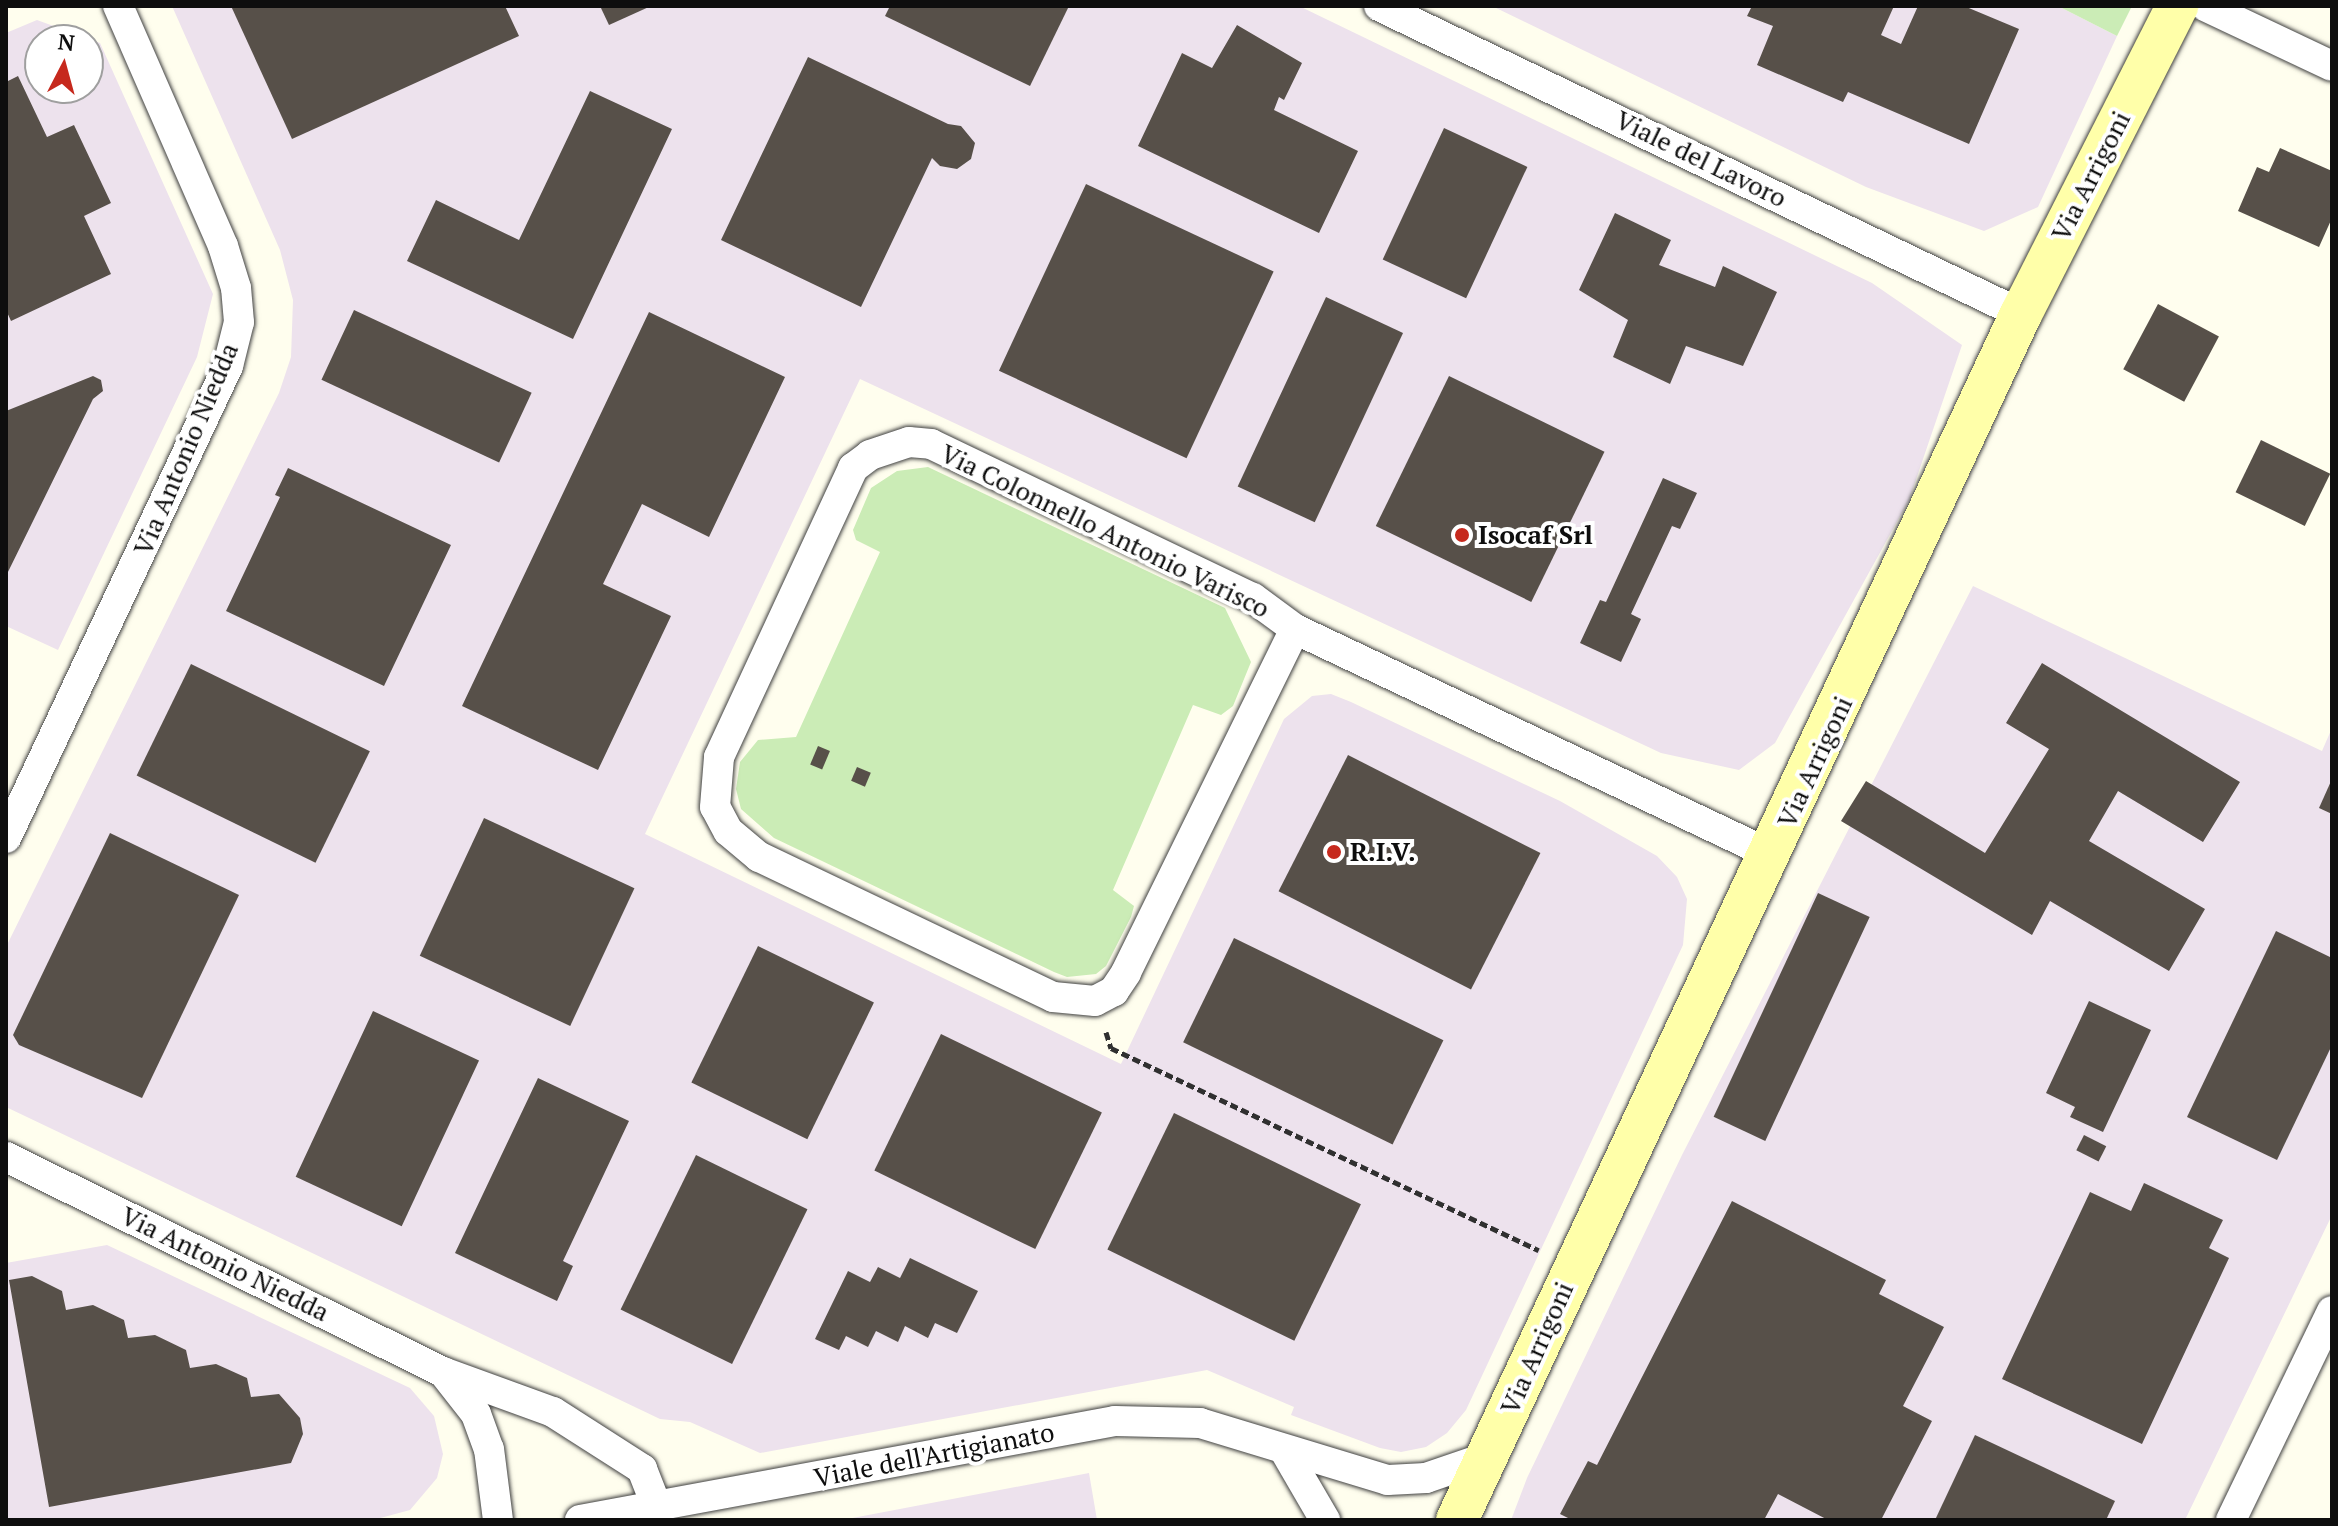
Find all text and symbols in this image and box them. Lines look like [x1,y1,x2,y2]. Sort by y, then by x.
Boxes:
north arrow [24,24,104,104]
text: N [57,26,76,57]
street label: Viale del Lavoro [1610,104,1792,214]
street label: Via Arrigoni [2045,106,2137,246]
street label: Via Antonio Niedda [127,338,245,560]
street label: Via Colonnello Antonio Varisco [935,437,1275,625]
place label: Isocaf Srl [1478,519,1593,551]
marker: Isocaf Srl [1453,526,1471,544]
street label: Via Arrigoni [1771,691,1859,833]
place label: R.I.V. [1350,836,1416,868]
marker: R.I.V. [1325,843,1343,861]
street label: Via Antonio Niedda [116,1200,334,1328]
street label: Via Arrigoni [1494,1277,1580,1419]
street label: Viale dell'Artigianato [811,1416,1057,1494]

